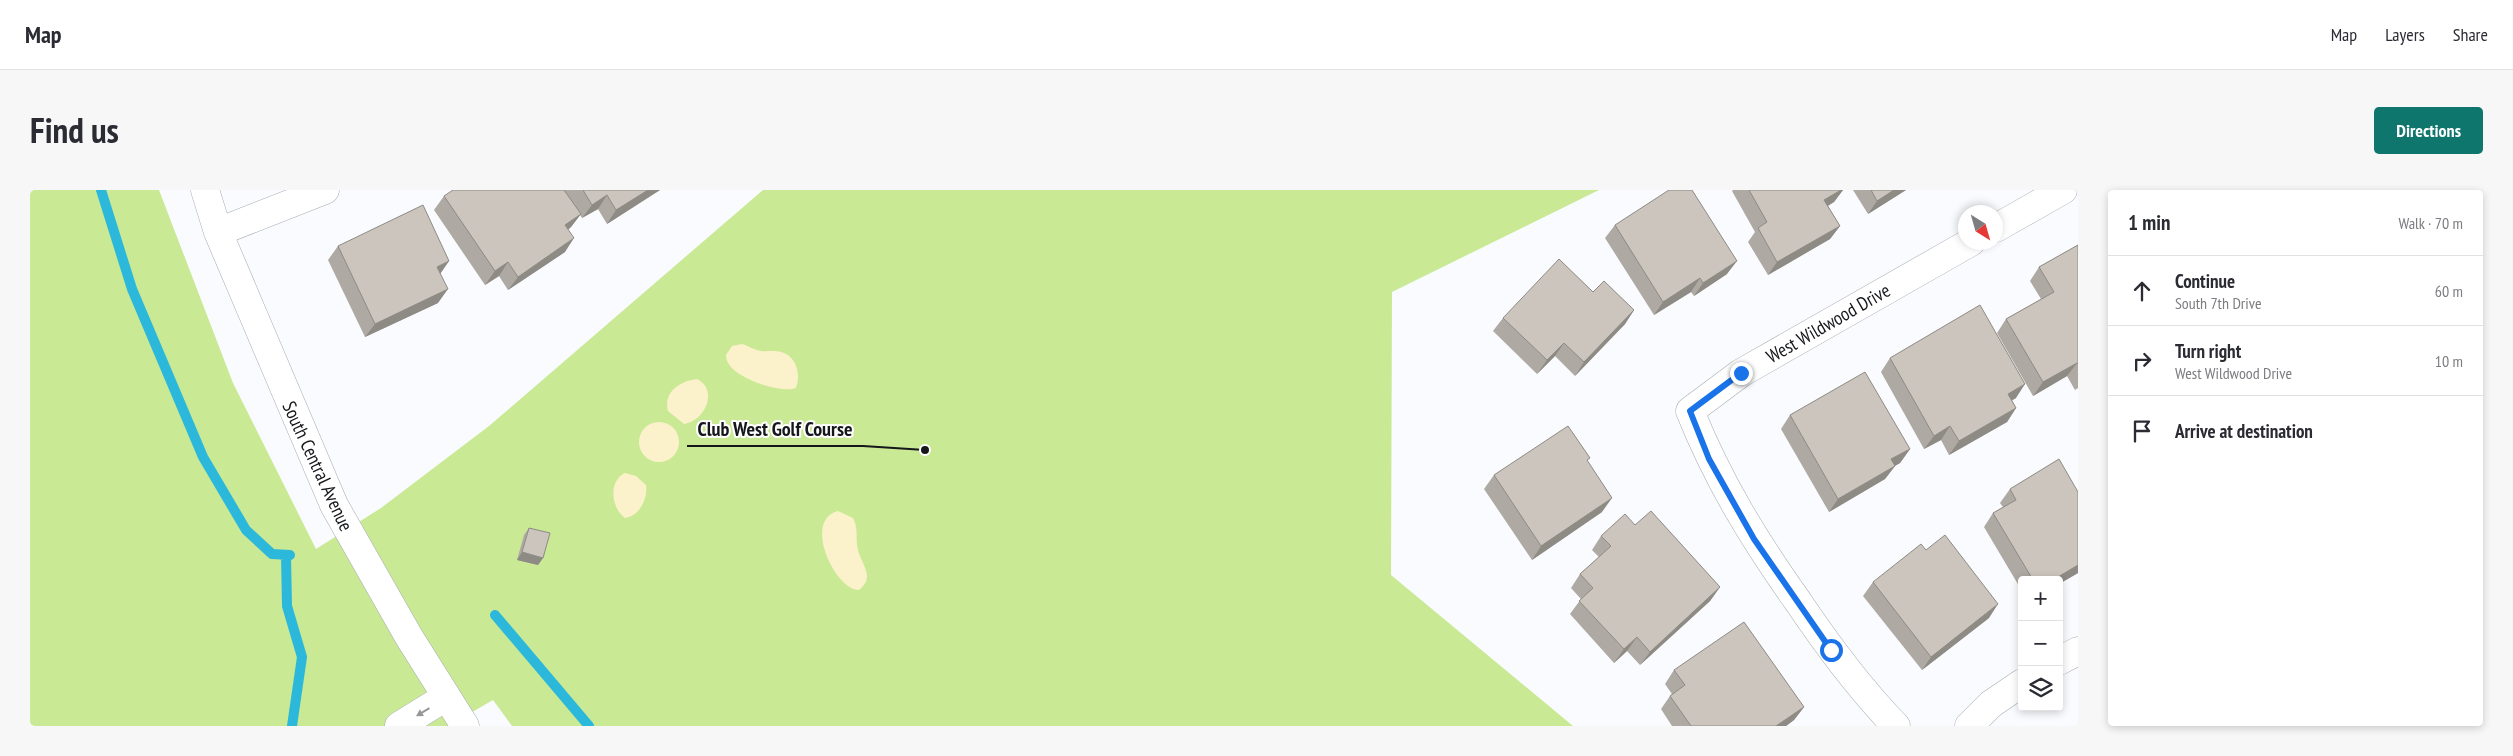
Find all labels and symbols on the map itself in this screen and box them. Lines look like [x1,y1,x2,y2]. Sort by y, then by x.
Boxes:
north arrow [1958,205,2003,250]
street label: West Wildwood Drive [1762,278,1894,368]
route end [1730,362,1753,385]
street label: South Central Avenue [277,397,359,535]
callout: Club West Golf Course [687,411,863,446]
text: Club West Golf Course [698,416,852,442]
route start [1820,639,1843,662]
one-way arrow [416,707,429,716]

